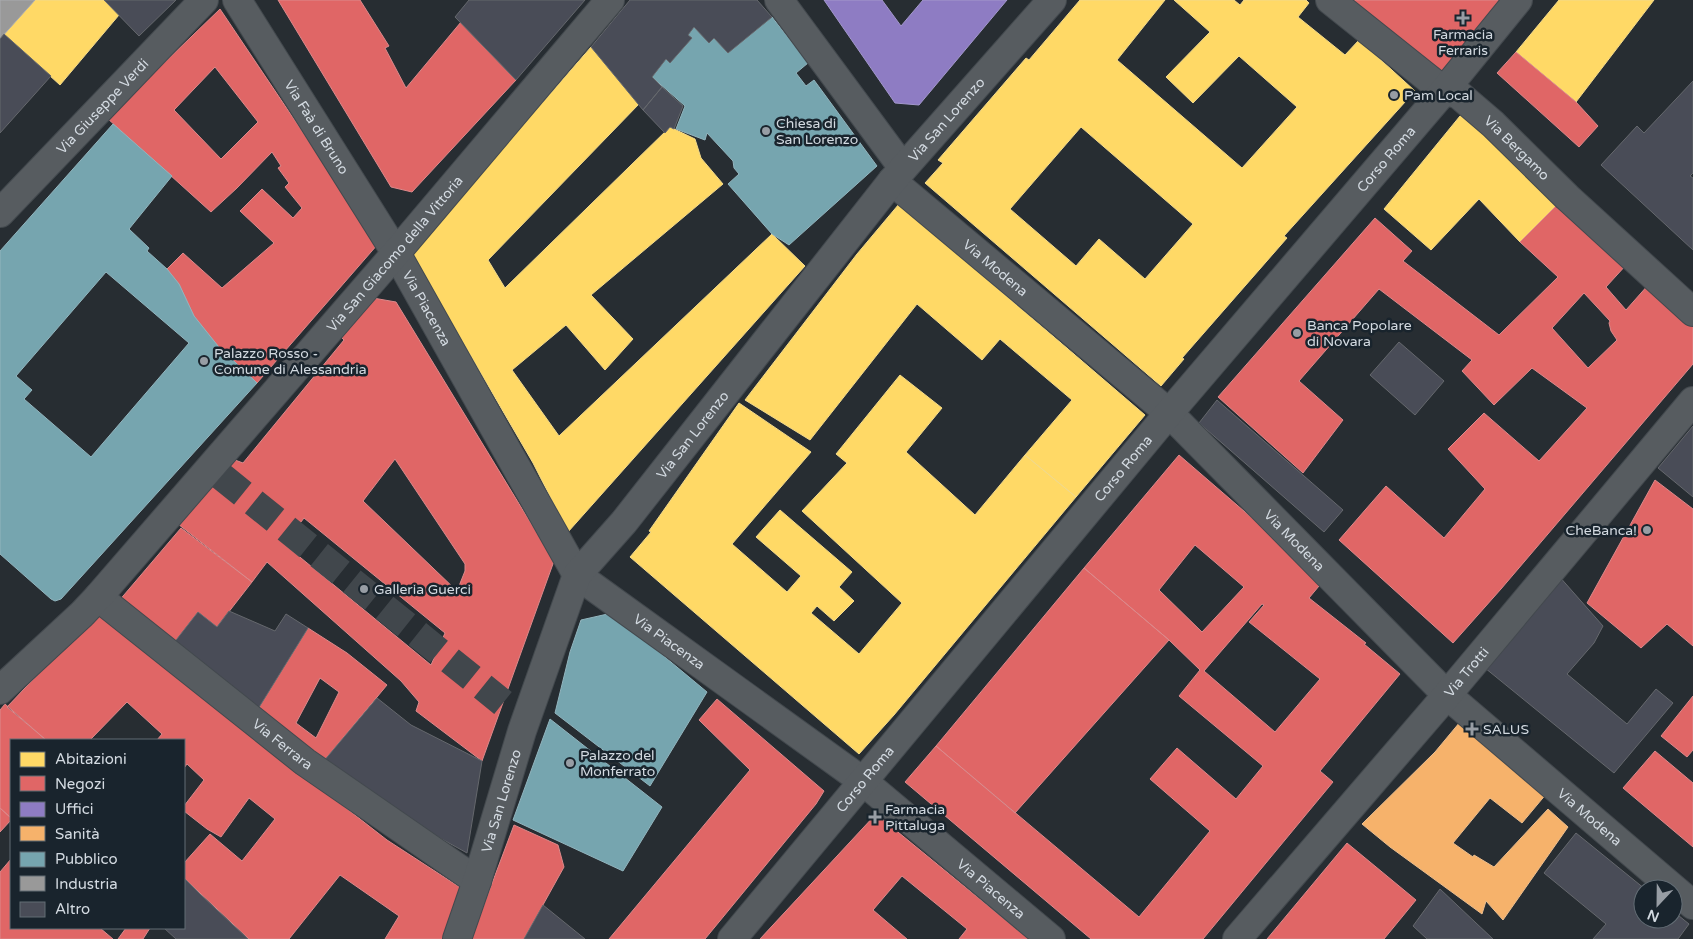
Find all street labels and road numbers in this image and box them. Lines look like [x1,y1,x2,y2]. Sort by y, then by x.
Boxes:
street label: Via Giuseppe Verdi [53,55,152,158]
street label: Via San Lorenzo [905,74,989,166]
street label: Via Faà di Bruno [280,77,352,178]
street label: Via Bergamo [1480,112,1553,184]
street label: Corso Roma [1353,123,1419,196]
street label: Via San Giacomo della Vittoria [323,172,467,336]
street label: Via Modena [959,236,1031,300]
street label: Via Piacenza [399,268,455,349]
street label: Via San Lorenzo [653,388,733,483]
street label: Corso Roma [1091,432,1156,505]
street label: Via Modena [1260,506,1328,575]
street label: Via Piacenza [630,611,708,673]
street label: Via Trotti [1441,644,1492,701]
street label: Via Ferrara [249,715,316,774]
street label: Corso Roma [833,743,898,816]
street label: Via San Lorenzo [478,747,525,855]
street label: Via Modena [1554,785,1625,850]
street label: Via Piacenza [953,856,1028,923]

